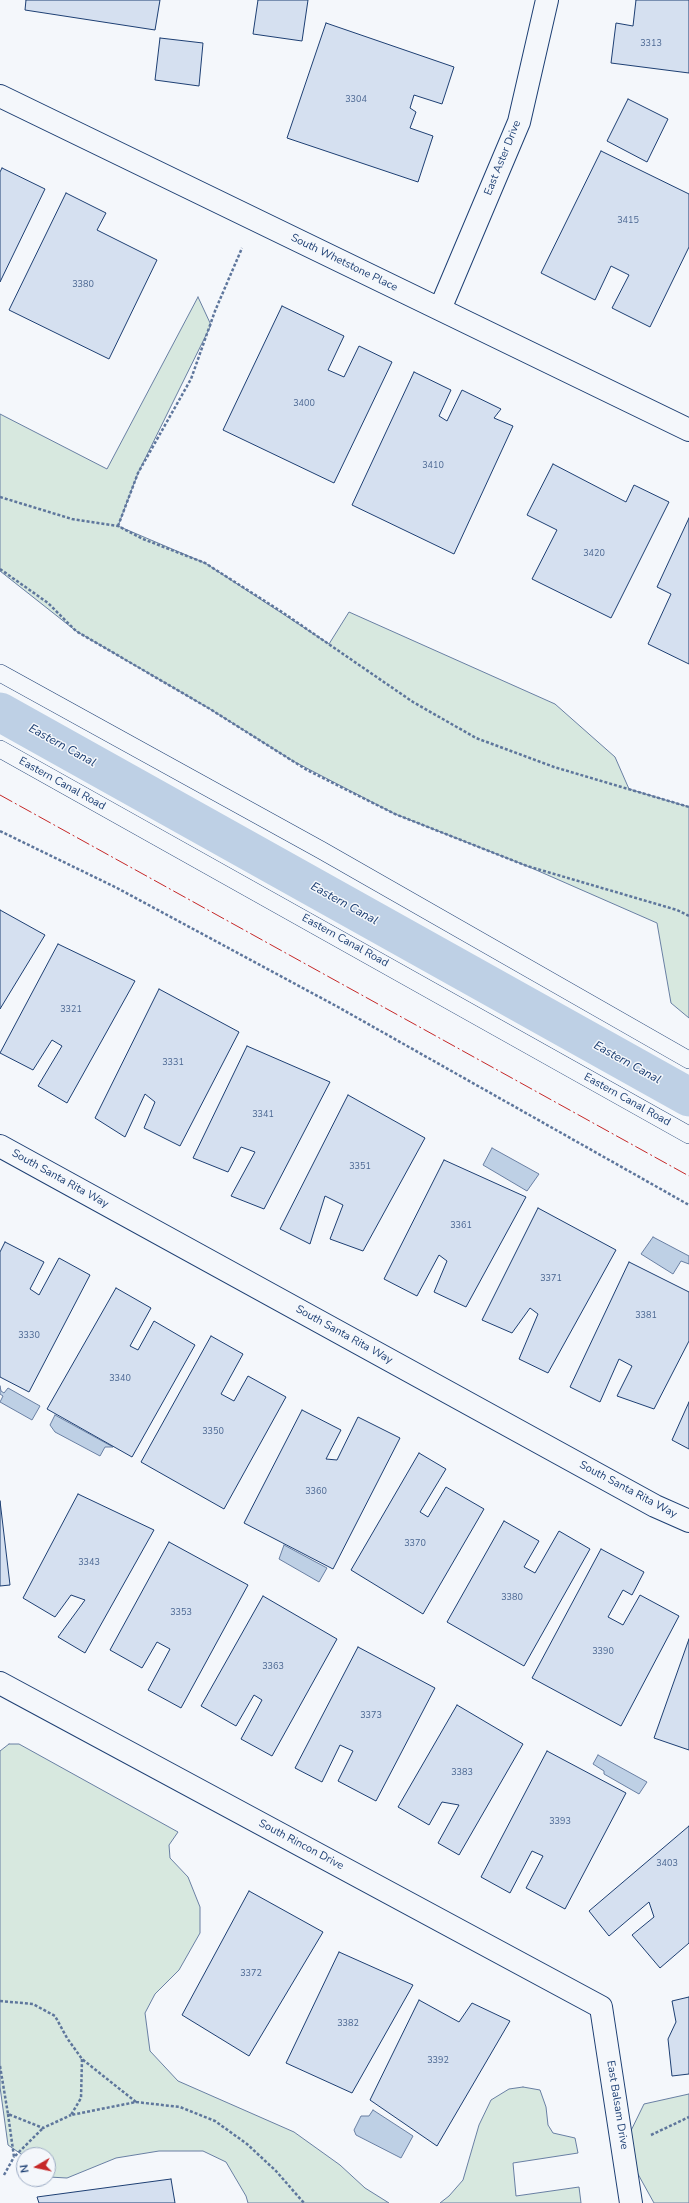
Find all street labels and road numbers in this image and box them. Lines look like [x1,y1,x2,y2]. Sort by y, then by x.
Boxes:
street label: East Aster Drive [482,119,524,197]
street label: South Whetstone Place [289,231,399,295]
street label: Eastern Canal Road [16,755,108,813]
street label: Eastern Canal Road [299,912,391,970]
street label: Eastern Canal Road [581,1071,673,1129]
street label: South Santa Rita Way [9,1147,111,1211]
street label: South Santa Rita Way [293,1303,395,1367]
street label: South Santa Rita Way [577,1459,679,1521]
street label: South Rincon Drive [256,1817,346,1873]
street label: East Balsam Drive [603,2060,631,2150]

